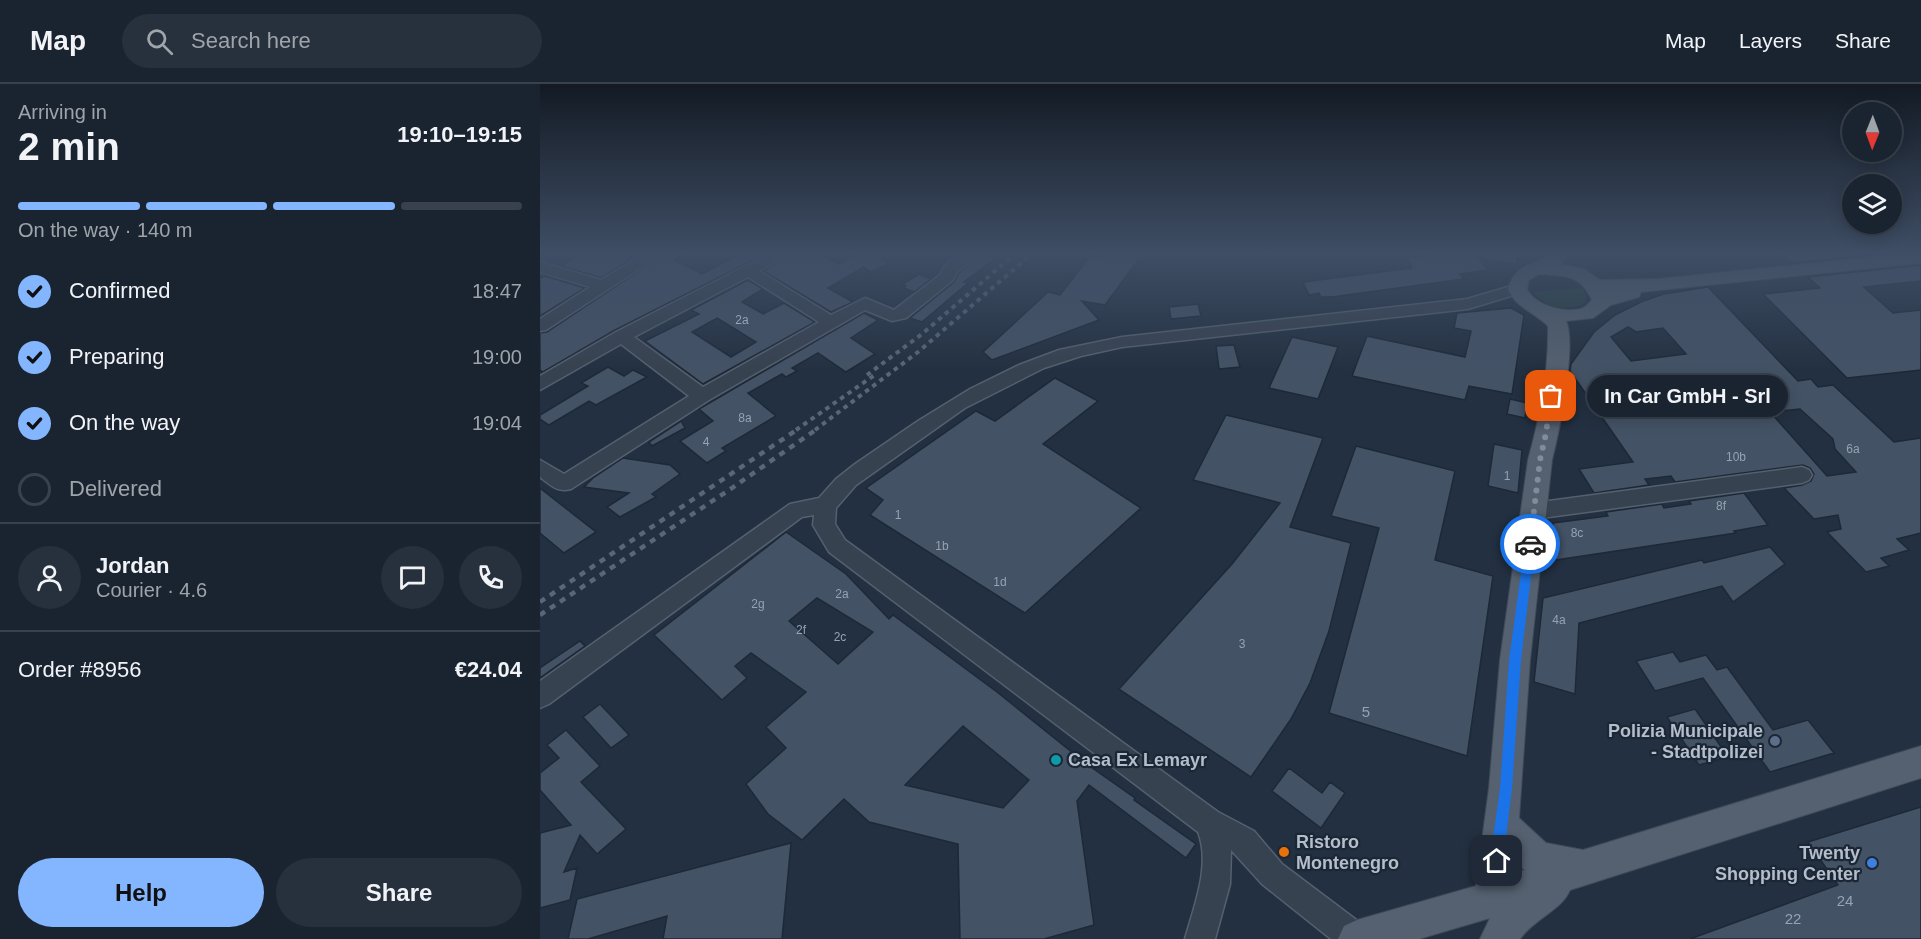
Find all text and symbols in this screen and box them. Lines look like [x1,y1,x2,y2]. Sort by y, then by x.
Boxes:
search box [122,14,542,68]
text: Map [30,25,86,56]
icon: search [143,25,176,58]
text: Search here [191,28,311,53]
text: Map [1665,29,1706,52]
text: Layers [1739,29,1802,52]
text: Share [1835,29,1891,52]
text: Arriving in [18,101,107,123]
north arrow [1842,102,1902,162]
map controls [1842,102,1902,234]
text: 19:10–19:15 [397,122,522,147]
text: 2 min [18,125,120,168]
button: layers [1842,174,1902,234]
text: On the way · 140 m [18,219,193,241]
icon: check [18,275,51,308]
text: Confirmed [69,278,170,303]
text: 18:47 [472,280,522,302]
house number: 2a [735,313,749,327]
icon: check [18,341,51,374]
text: Preparing [69,344,164,369]
text: 19:00 [472,346,522,368]
pin [1525,370,1576,421]
callout: In Car GmbH - Srl [1587,375,1788,417]
icon: bag [1534,379,1567,412]
text: In Car GmbH - Srl [1604,385,1771,407]
icon: check [18,407,51,440]
text: On the way [69,410,180,435]
house number: 8a [738,411,752,425]
text: 19:04 [472,412,522,434]
house number: 4 [703,435,710,449]
house number: 6a [1846,442,1860,456]
house number: 10b [1726,450,1746,464]
house number: 1 [1504,469,1511,483]
text: Delivered [69,476,162,501]
house number: 8f [1716,499,1727,513]
house number: 1 [895,508,902,522]
courier [1500,514,1560,574]
house number: 8c [1571,526,1583,540]
icon: car [1514,528,1547,561]
house number: 1b [935,539,949,553]
button: person [18,546,81,609]
button: chat [381,546,444,609]
button: phone [459,546,522,609]
text: Jordan [96,553,169,578]
house number: 1d [993,575,1007,589]
text: Courier · 4.6 [96,579,207,601]
house number: 2a [835,587,849,601]
house number: 2g [751,597,765,611]
house number: 4a [1552,613,1566,627]
house number: 2f [796,623,807,637]
house number: 2c [834,630,846,644]
house number: 3 [1239,637,1246,651]
text: Order #8956 [18,657,142,682]
text: €24.04 [455,657,522,682]
house number: 5 [1362,703,1370,720]
place label: Polizia Municipale - Stadtpolizei [1608,721,1763,762]
marker: Polizia Municipale - Stadtpolizei [1768,734,1782,748]
place label: Casa Ex Lemayr [1068,750,1207,770]
marker: Casa Ex Lemayr [1049,753,1063,767]
place label: Ristoro Montenegro [1296,832,1399,873]
pin [1471,835,1522,886]
place label: Twenty Shopping Center [1715,843,1860,884]
icon: home [1480,844,1513,877]
marker: Ristoro Montenegro [1277,845,1291,859]
marker: Twenty Shopping Center [1865,856,1879,870]
button: Help [18,858,264,927]
button: Share [276,858,522,927]
house number: 24 [1837,892,1853,909]
house number: 22 [1785,910,1801,927]

